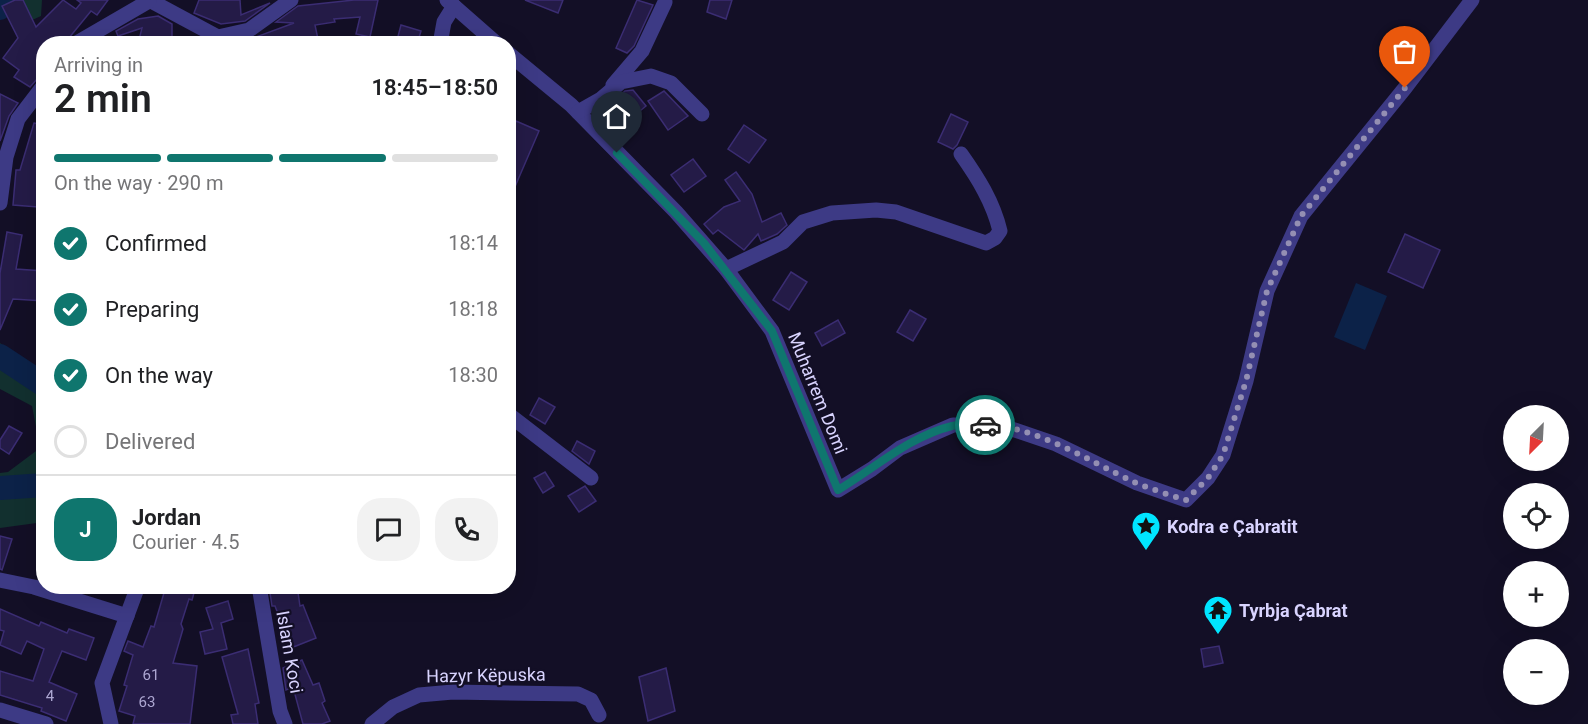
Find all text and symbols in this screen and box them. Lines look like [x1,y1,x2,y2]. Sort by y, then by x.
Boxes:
pin [1379,26,1430,88]
icon: bag [1388,35,1421,68]
text: Arriving in [54,53,143,77]
text: 18:45–18:50 [371,75,498,100]
text: 2 min [54,76,152,122]
pin [591,91,642,153]
icon: home [600,100,633,133]
text: On the way · 290 m [54,171,223,195]
icon: check [54,227,87,260]
text: Confirmed [105,231,207,256]
text: 18:14 [448,231,498,255]
icon: check [54,293,87,326]
text: Preparing [105,297,199,322]
text: 18:18 [448,297,498,321]
street label: Muharrem Domi [784,329,852,457]
icon: check [54,359,87,392]
text: On the way [105,363,213,388]
text: 18:30 [448,363,498,387]
courier [955,395,1015,455]
north arrow [1503,405,1569,471]
map controls [1503,405,1569,705]
icon: car [969,409,1002,442]
text: Delivered [105,429,195,454]
button: locate [1503,483,1569,549]
button: chat [357,498,420,561]
button: phone [435,498,498,561]
text: Jordan [132,505,201,530]
place icon: Kodra e Çabratit [1130,510,1162,552]
place label: Kodra e Çabratit [1167,516,1298,537]
text: J [79,517,92,542]
text: Courier · 4.5 [132,530,239,554]
button: + [1503,561,1569,627]
temple icon: Tyrbja Çabrat [1202,594,1234,636]
place label: Tyrbja Çabrat [1239,600,1348,621]
street label: Islam Koci [272,609,308,695]
button: − [1503,639,1569,705]
street label: Hazyr Këpuska [426,663,546,687]
house number: 61 [143,666,159,684]
house number: 4 [46,687,55,705]
house number: 63 [139,693,155,711]

